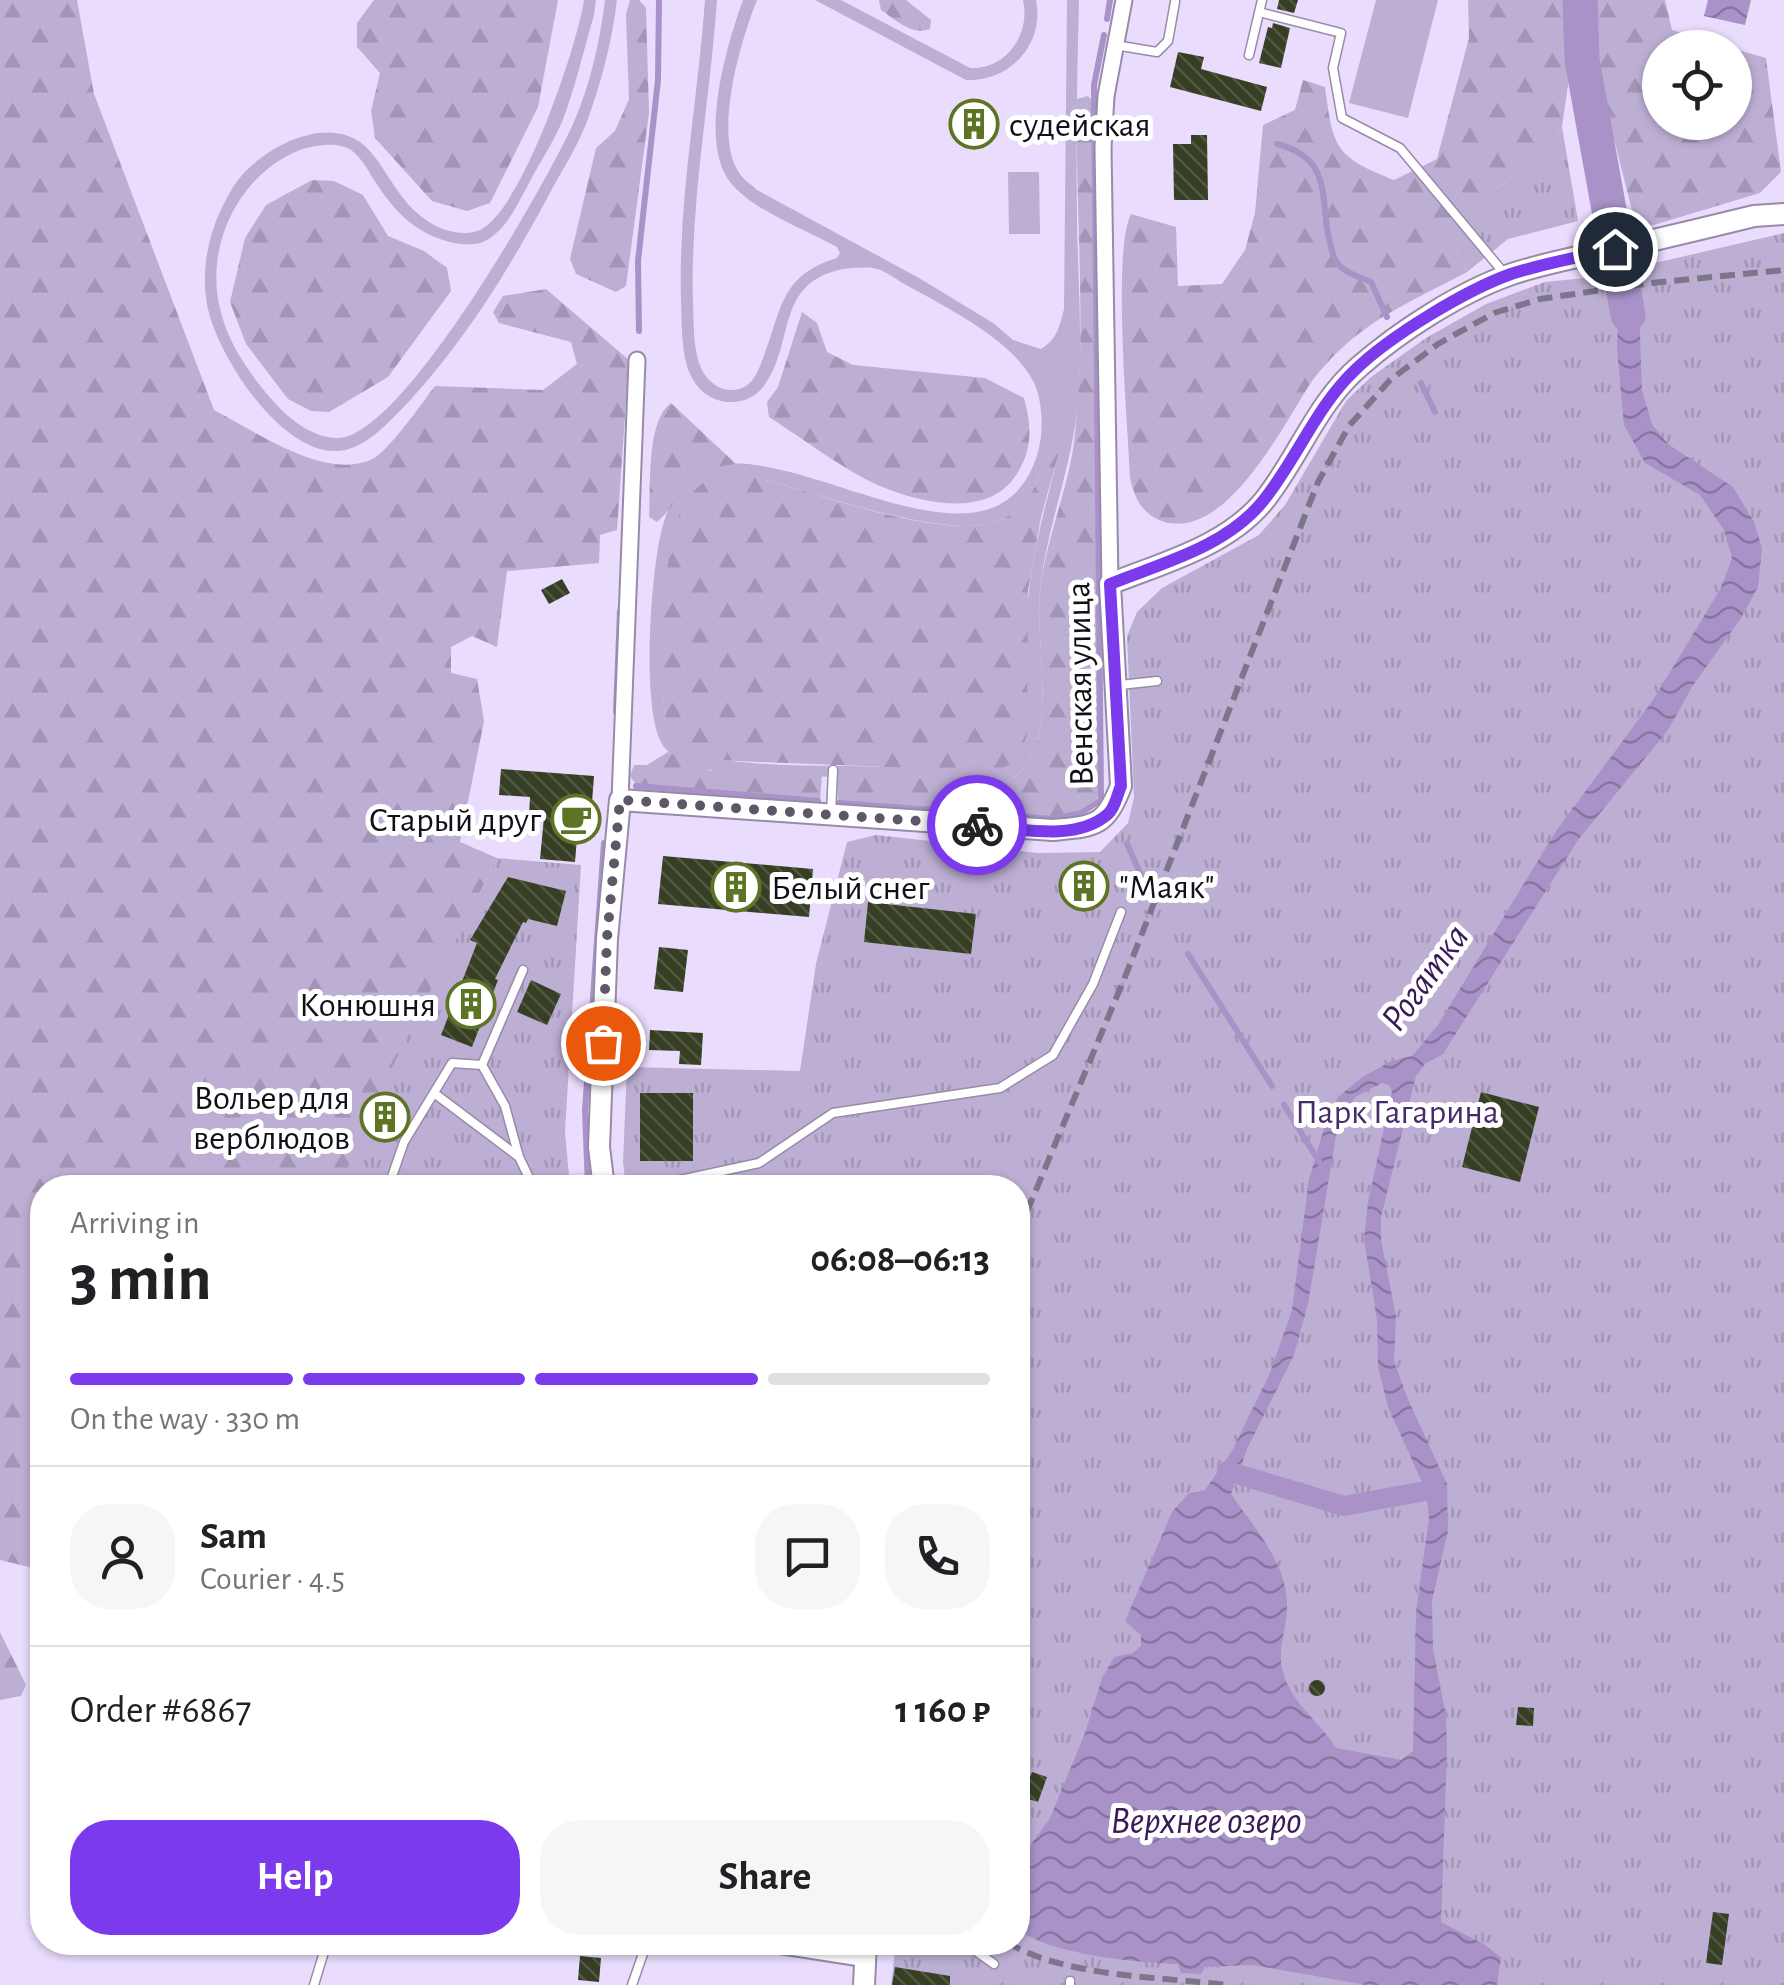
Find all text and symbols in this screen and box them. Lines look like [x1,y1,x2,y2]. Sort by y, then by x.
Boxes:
map controls [1642,30,1752,140]
button: locate [1642,30,1752,140]
building icon: судейская [948,98,1000,150]
place label: судейская [1009,108,1151,143]
pin [1573,207,1658,292]
icon: home [1588,222,1643,277]
street label: Венская улица [1061,581,1100,786]
courier [927,775,1027,875]
cafe icon: Старый друг [550,793,602,845]
icon: bike [950,798,1005,853]
place label: Старый друг [368,803,542,838]
building icon: "Маяк" [1058,860,1110,912]
building icon: Белый снег [710,861,762,913]
place label: "Маяк" [1119,870,1215,905]
place label: Белый снег [771,871,930,906]
water label: Рогатка [1375,918,1476,1038]
building icon: Конюшня [445,978,497,1030]
place label: Конюшня [299,988,436,1023]
pin [561,1001,646,1086]
icon: bag [576,1016,631,1071]
place label: Вольер для верблюдов [193,1081,350,1156]
building icon: Вольер для верблюдов [359,1091,411,1143]
park label: Парк Гагарина [1295,1095,1499,1130]
text: Arriving in [70,1207,199,1239]
text: 06:08–06:13 [810,1241,990,1279]
text: 3 min [70,1247,212,1312]
text: On the way · 330 m [70,1403,300,1435]
button: person [70,1504,175,1609]
button: chat [755,1504,860,1609]
button: phone [885,1504,990,1609]
text: Sam [200,1518,267,1556]
text: Courier · 4.5 [200,1563,345,1595]
text: Order #6867 [70,1692,251,1730]
text: 1 160 ₽ [895,1692,990,1730]
water label: Верхнее озеро [1110,1803,1302,1841]
button: Help [70,1820,520,1935]
button: Share [540,1820,990,1935]

